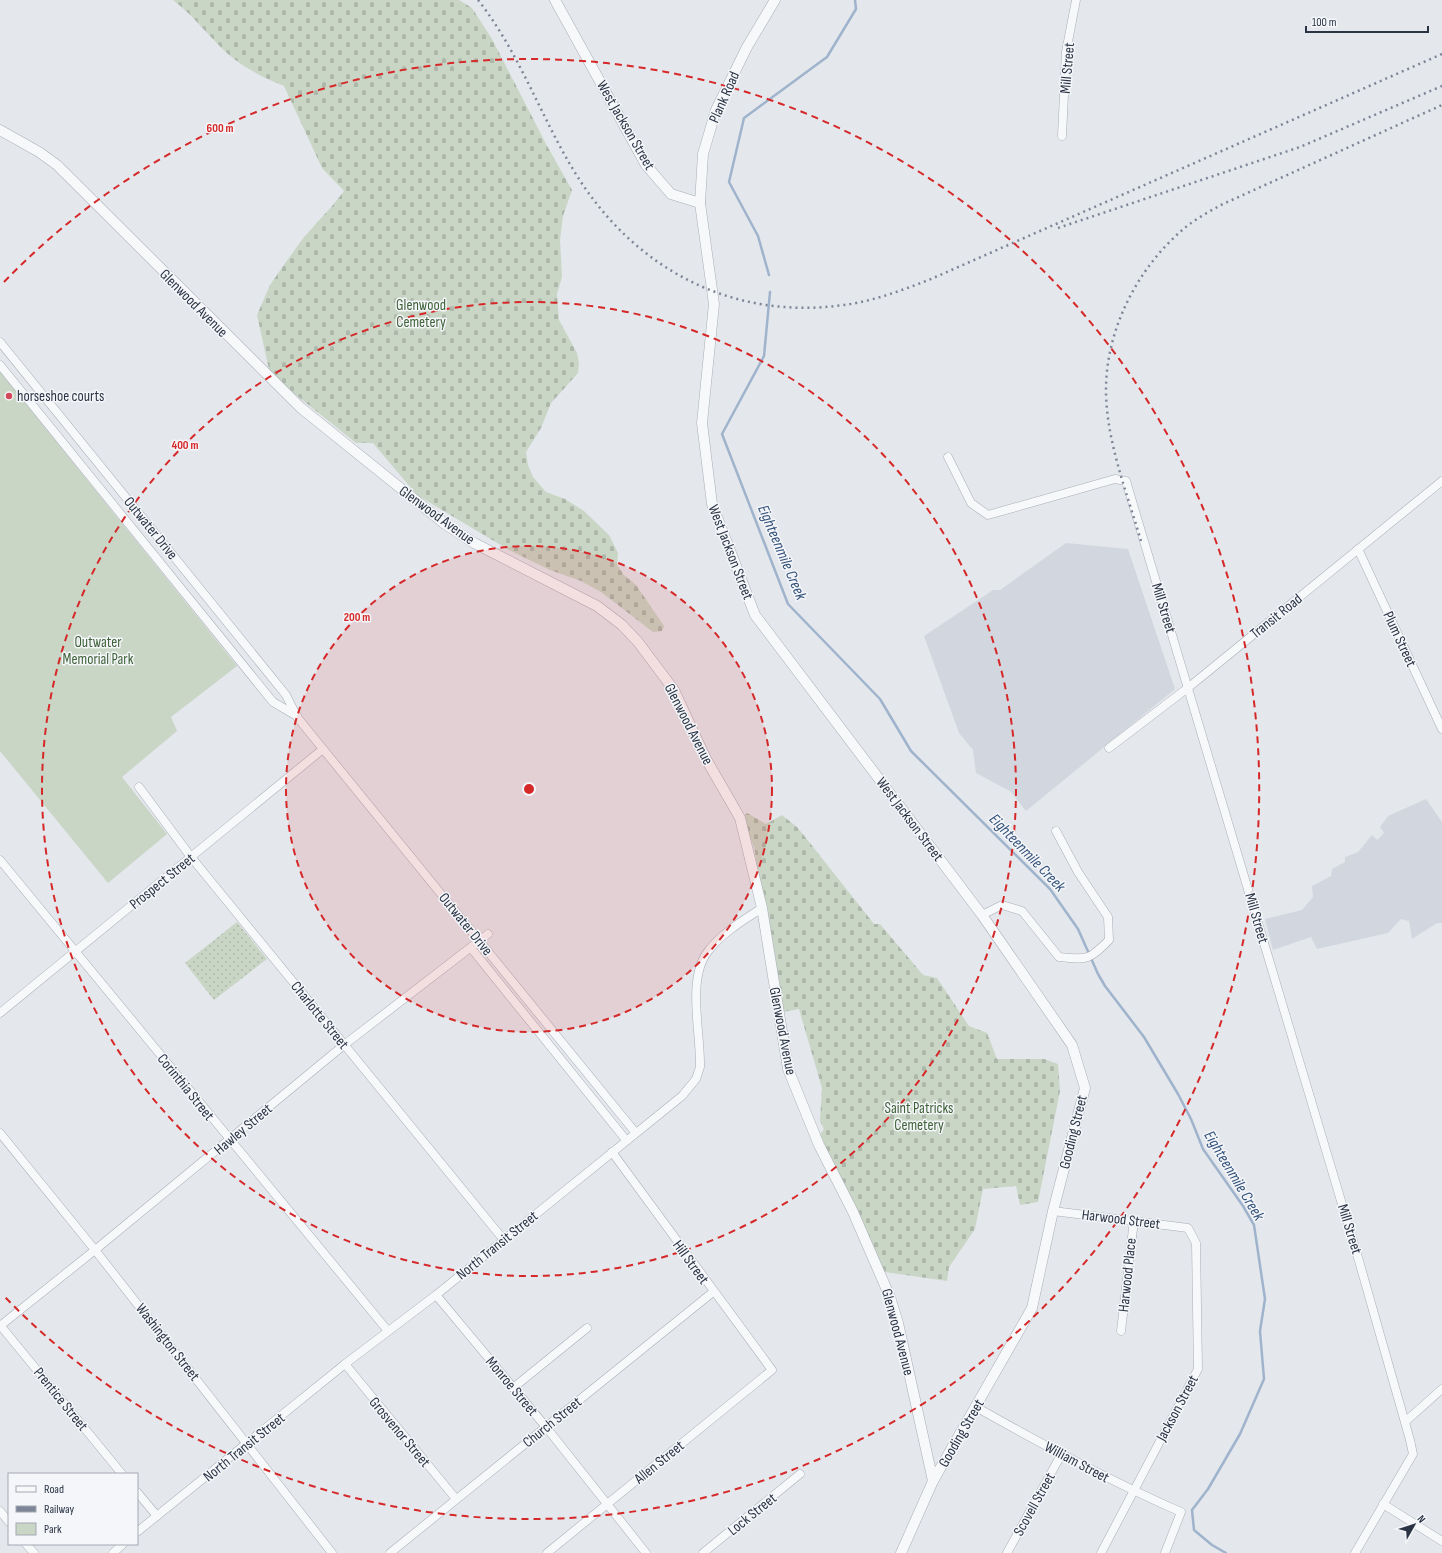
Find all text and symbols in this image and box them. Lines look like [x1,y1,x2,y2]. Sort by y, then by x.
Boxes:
scale bar [1306,8,1428,34]
text: 100 m [1312,15,1337,30]
street label: Mill Street [1056,41,1079,94]
street label: Plank Road [705,68,744,126]
street label: West Jackson Street [592,77,659,174]
text: 600 m [207,121,233,136]
street label: Glenwood Avenue [156,265,232,341]
park label: Glenwood Cemetery [396,296,446,332]
place label: horseshoe courts [17,387,104,406]
marker: horseshoe courts [4,391,14,401]
text: 400 m [172,438,198,453]
street label: Glenwood Avenue [395,482,478,549]
street label: Outwater Drive [119,493,182,564]
street label: West Jackson Street [704,502,758,603]
water label: Eighteenmile Creek [753,502,811,604]
street label: Mill Street [1147,581,1180,636]
street label: Transit Road [1246,590,1306,643]
street label: Plum Street [1378,608,1421,670]
text: 200 m [344,610,370,625]
park label: Outwater Memorial Park [63,633,134,669]
street label: Glenwood Avenue [660,680,717,768]
street label: West Jackson Street [872,774,948,865]
centre of rings [522,782,536,796]
water label: Eighteenmile Creek [985,810,1070,897]
street label: Prospect Street [126,849,199,914]
street label: Outwater Drive [434,889,497,960]
street label: Mill Street [1240,891,1273,946]
street label: Charlotte Street [286,978,353,1053]
street label: Glenwood Avenue [765,986,800,1077]
street label: Corinthia Street [153,1050,219,1125]
street label: Gooding Street [1055,1093,1092,1171]
street label: Hawley Street [210,1099,277,1159]
park label: Saint Patricks Cemetery [885,1099,953,1135]
water label: Eighteenmile Creek [1199,1127,1268,1225]
street label: Mill Street [1333,1202,1366,1257]
street label: Harwood Street [1081,1205,1162,1234]
street label: North Transit Street [453,1206,542,1284]
street label: Hill Street [668,1236,713,1288]
street label: Harwood Place [1114,1237,1141,1313]
street label: Glenwood Avenue [877,1287,918,1378]
street label: Washington Street [131,1300,204,1385]
street label: Monroe Street [481,1353,542,1420]
street label: Prentice Street [29,1364,92,1435]
street label: Jackson Street [1152,1371,1203,1446]
street label: Grosvenor Street [365,1393,435,1472]
street label: Church Street [519,1393,586,1452]
street label: Gooding Street [934,1395,989,1471]
street label: North Transit Street [200,1408,289,1486]
street label: Allen Street [630,1436,688,1489]
street label: William Street [1041,1437,1113,1488]
street label: Scovell Street [1009,1469,1060,1539]
legend [8,1473,138,1545]
text: Road [44,1482,64,1497]
street label: Lock Street [724,1489,781,1540]
text: Railway [44,1502,75,1517]
north arrow [1394,1505,1434,1545]
text: N [1414,1513,1428,1525]
text: Park [44,1522,62,1537]

